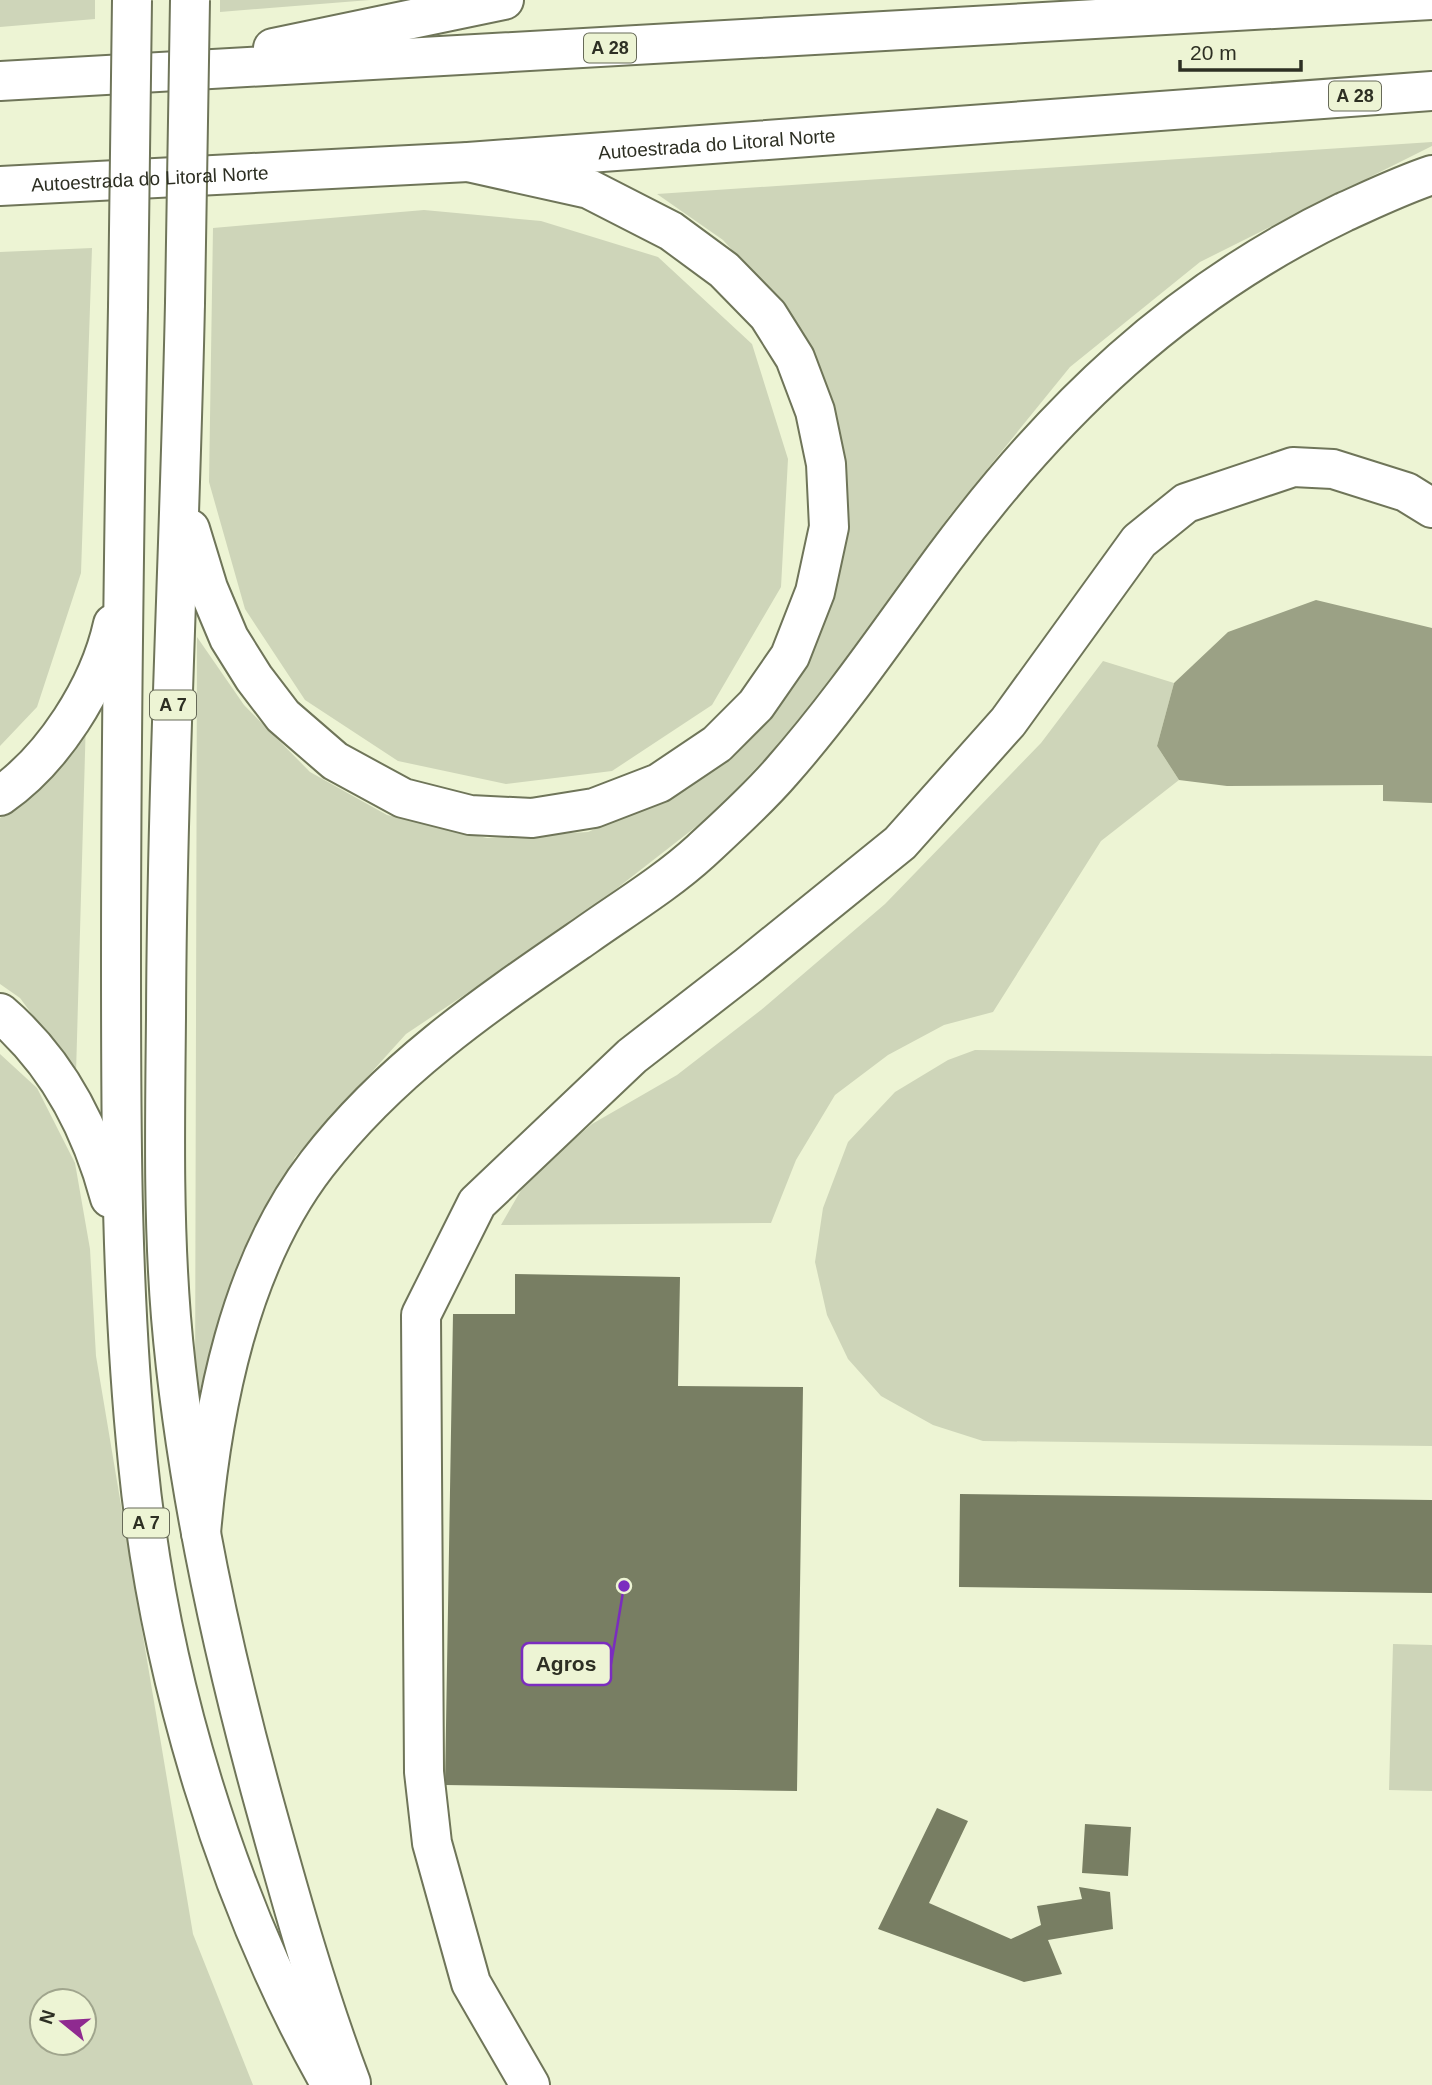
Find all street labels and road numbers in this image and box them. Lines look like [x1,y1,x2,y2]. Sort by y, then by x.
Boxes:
road number: A 28 [584,33,636,62]
road number: A 28 [1329,82,1381,110]
street label: Autoestrada do Litoral Norte [597,125,836,163]
street label: Autoestrada do Litoral Norte [31,162,269,195]
road number: A 7 [150,690,196,720]
road number: A 7 [123,1508,169,1538]

